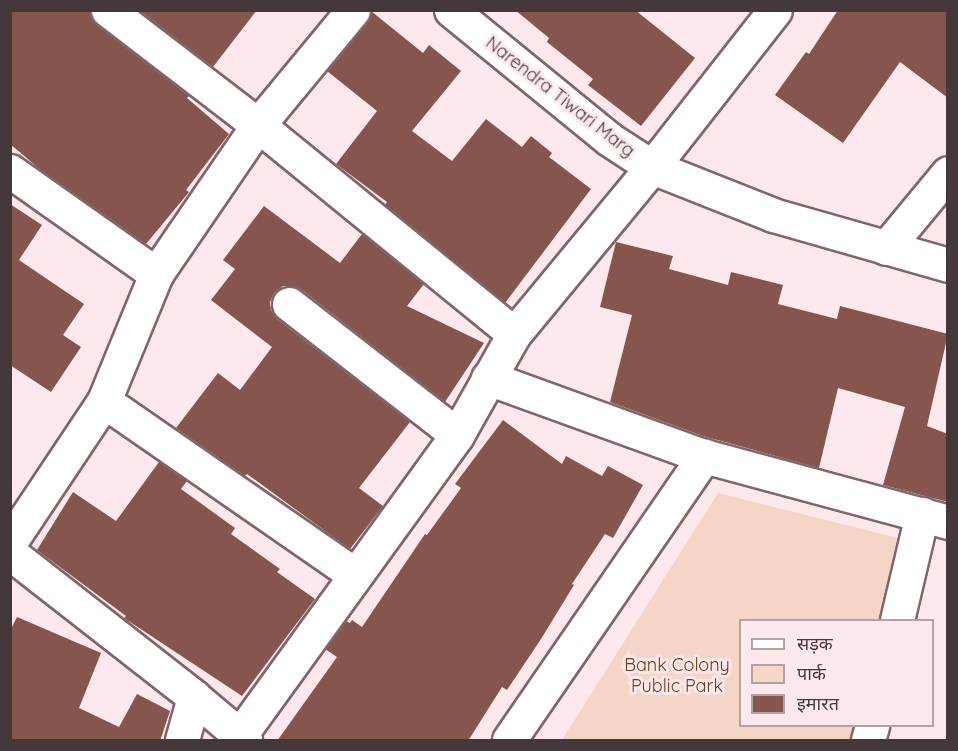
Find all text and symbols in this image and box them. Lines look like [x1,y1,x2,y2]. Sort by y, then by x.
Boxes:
street label: Narendra Tiwari Marg [481,32,639,162]
legend [739,619,934,727]
text: सड़क [797,632,833,655]
park label: Bank Colony Public Park [624,655,730,698]
text: पार्क [797,662,826,685]
text: इमारत [797,692,839,715]

